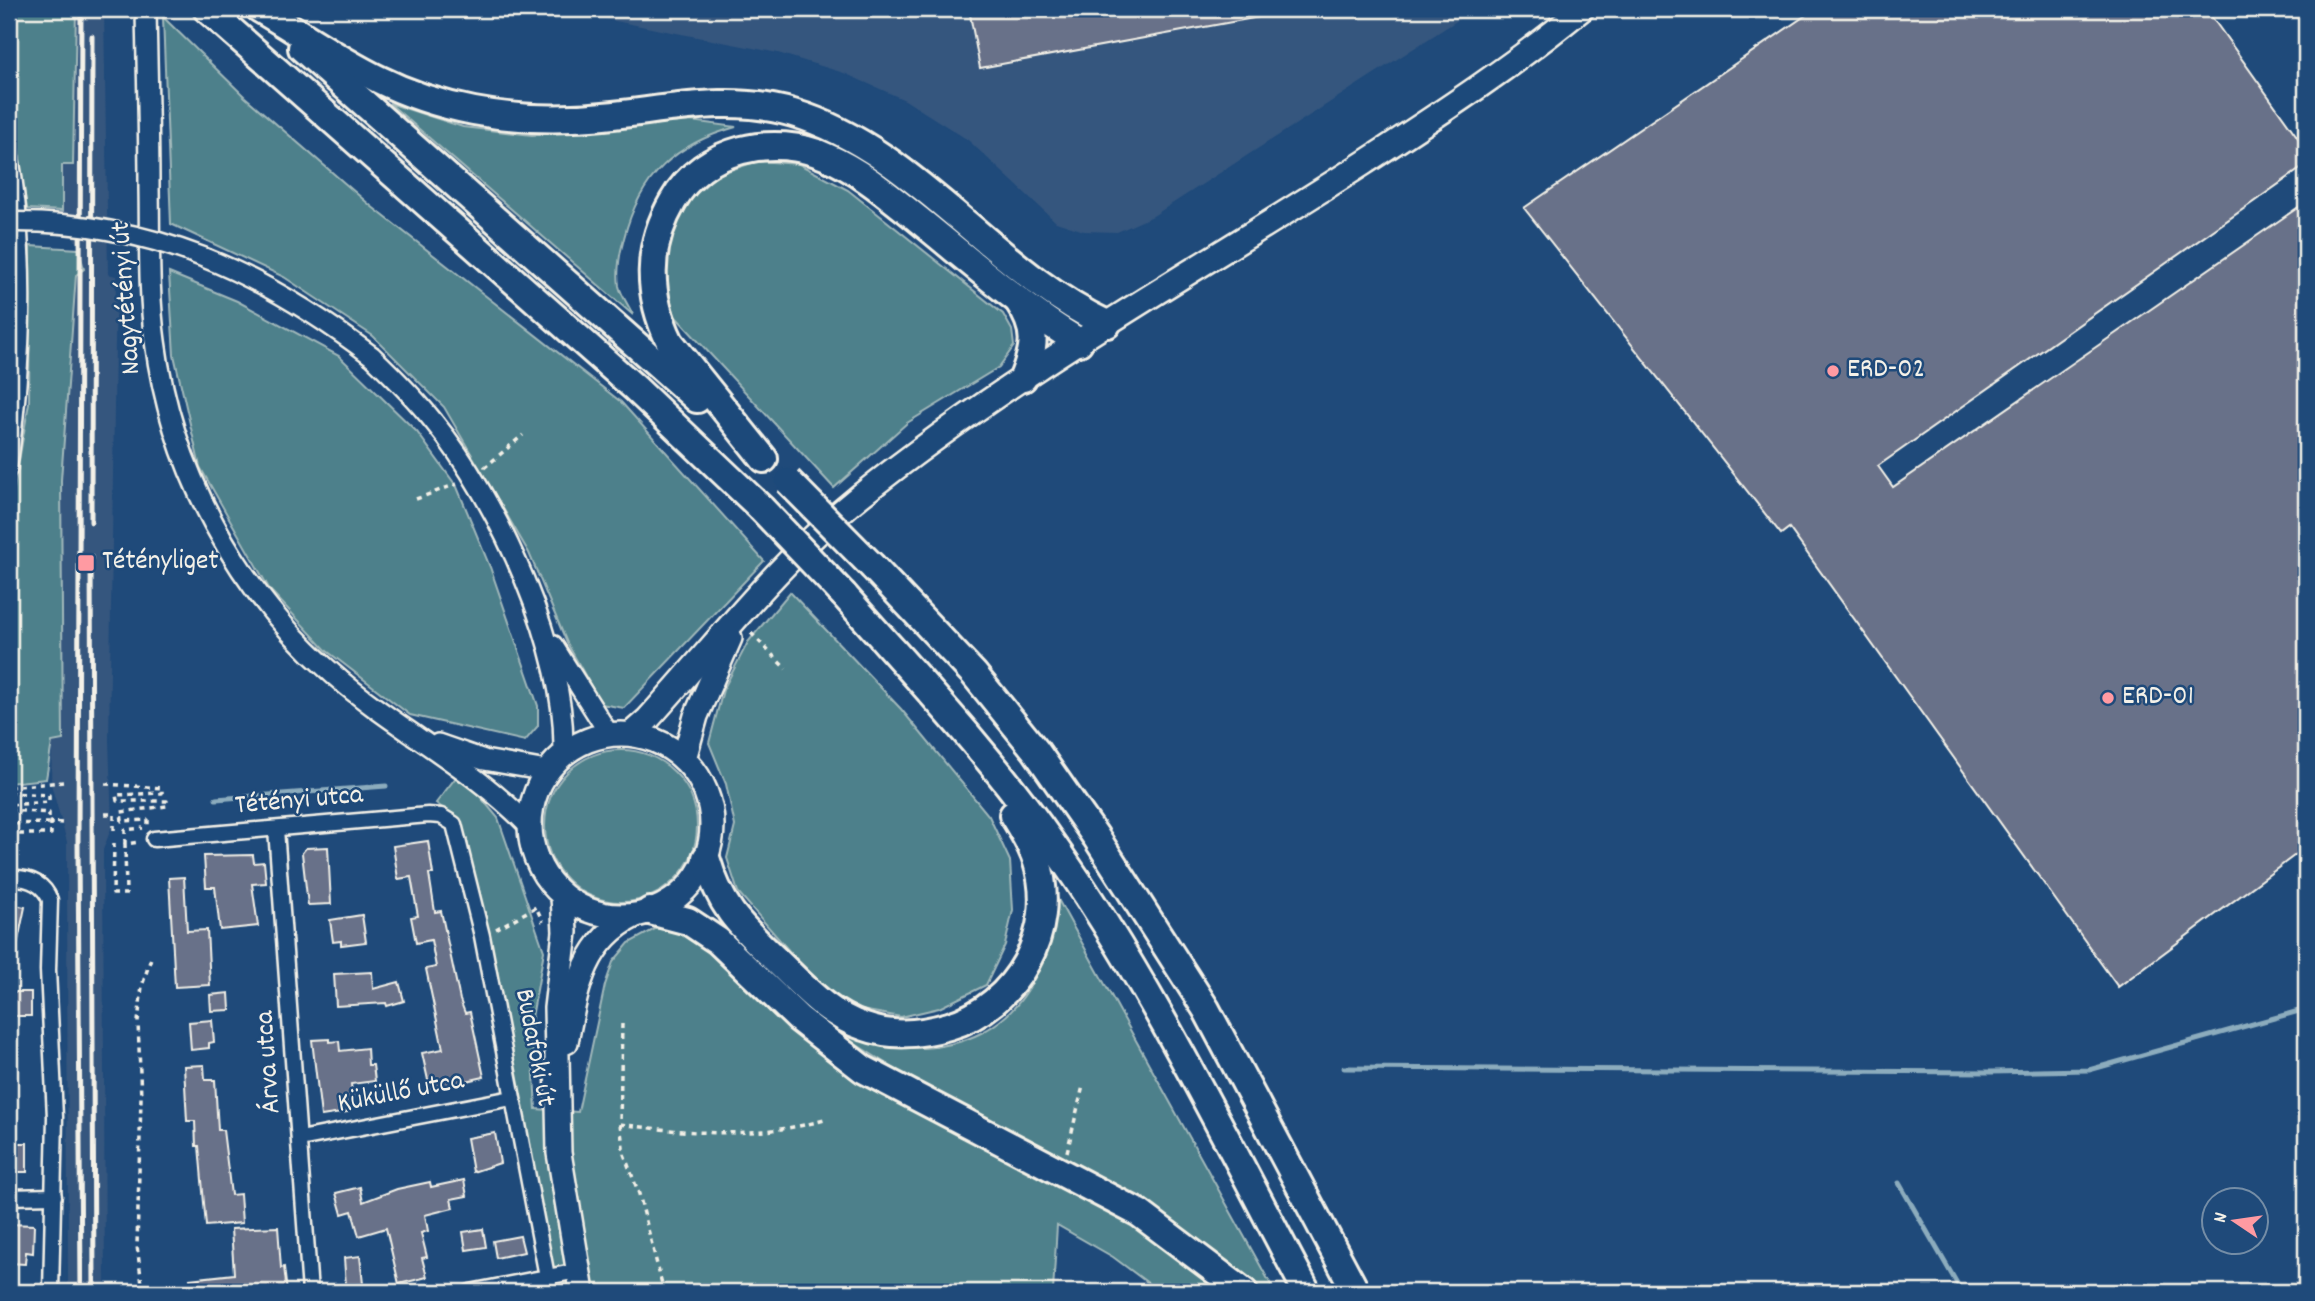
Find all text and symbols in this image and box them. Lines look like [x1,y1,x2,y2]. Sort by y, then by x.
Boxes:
street label: Nagytétényi út [103,220,153,376]
place label: ERD-02 [1847,351,1925,391]
marker: ERD-02 [1825,363,1841,379]
place label: Tétényliget [102,543,219,583]
marker: Tétényliget [76,553,96,573]
place label: ERD-01 [2122,678,2194,718]
marker: ERD-01 [2100,690,2116,706]
street label: Tétényi utca [233,776,365,828]
street label: Budafoki út [502,986,564,1110]
street label: Árva utca [246,1008,294,1115]
street label: Küküllő utca [335,1062,468,1126]
north arrow [2200,1186,2270,1256]
text: N [2208,1210,2236,1226]

